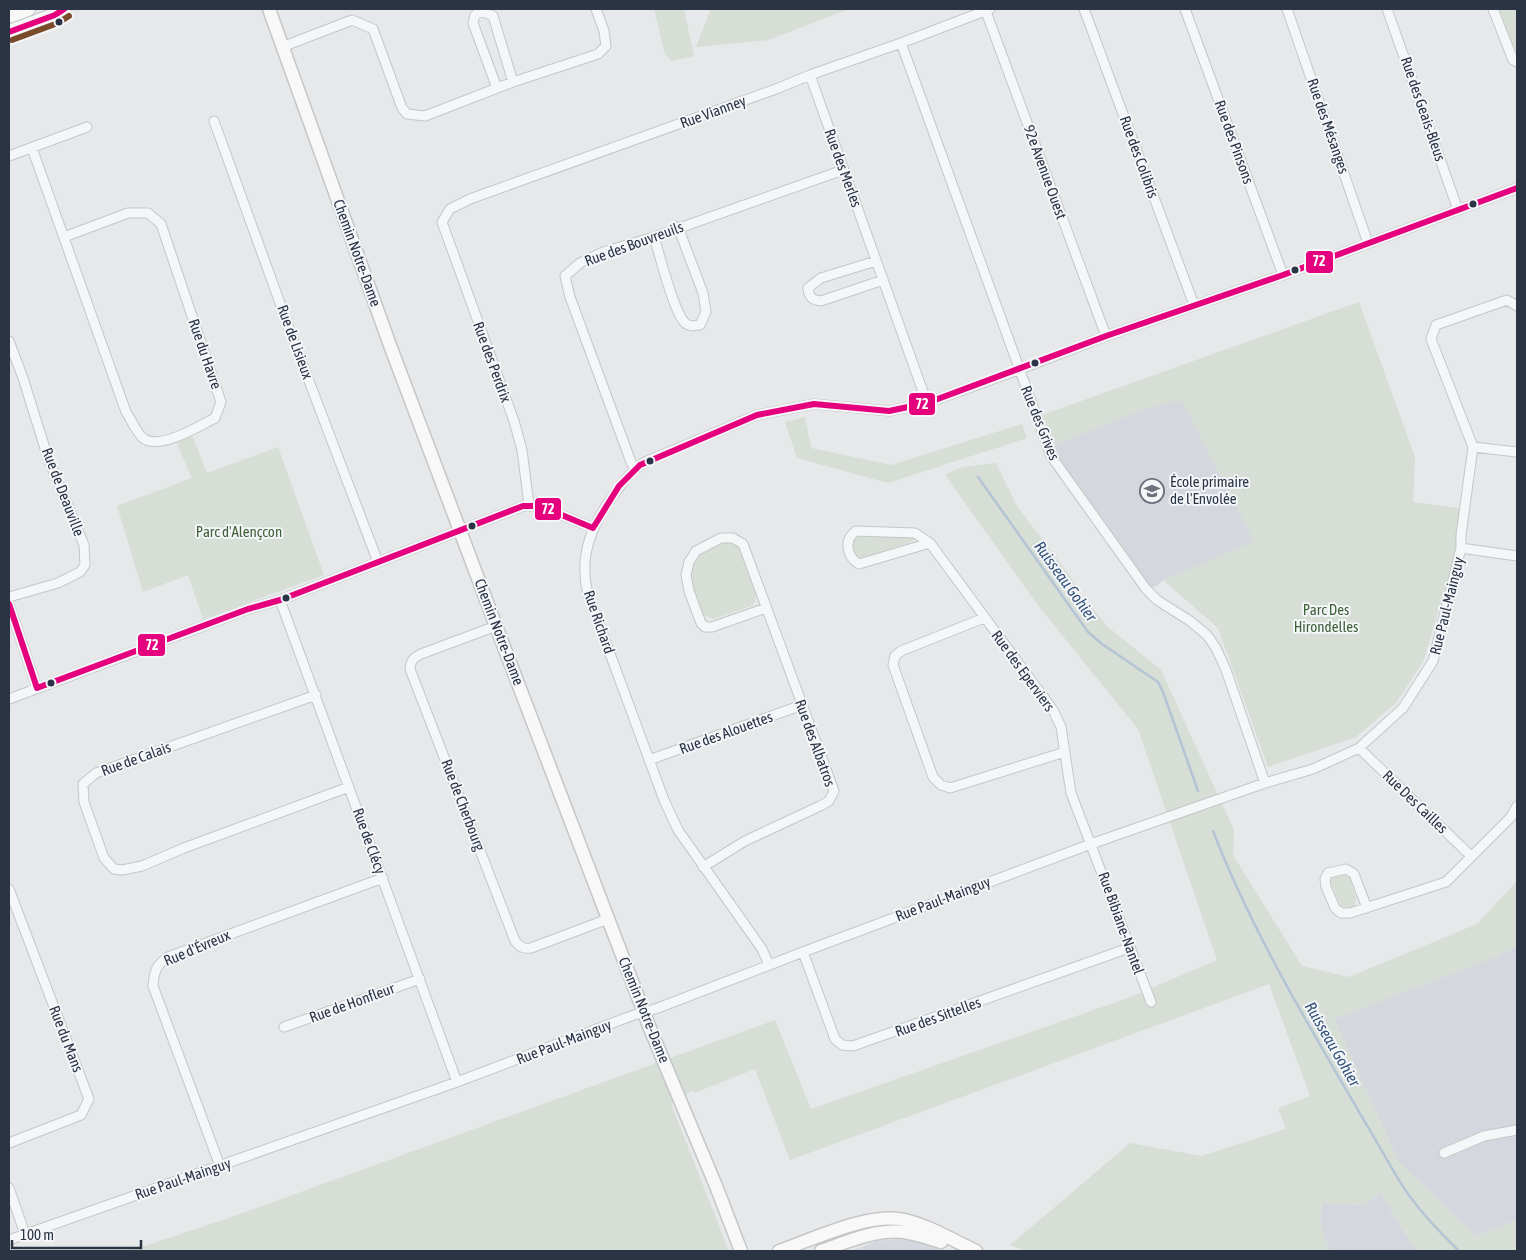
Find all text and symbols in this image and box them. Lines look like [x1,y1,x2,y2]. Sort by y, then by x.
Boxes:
unlabelled marker [54,17,64,27]
street label: Rue des Geais-Bleus [1398,54,1449,163]
street label: Rue des Mésanges [1304,76,1353,176]
street label: Rue Vianney [678,92,748,131]
street label: Rue des Pinsons [1212,98,1257,186]
street label: Rue des Colibris [1117,113,1162,200]
street label: 92e Avenue Ouest [1021,122,1070,221]
street label: Rue des Merles [821,126,865,209]
street label: Chemin Notre-Dame [330,197,385,309]
unlabelled marker [1468,199,1478,209]
street label: Rue des Bouvreuils [582,218,685,269]
line badge: 72 [1305,250,1334,274]
text: 72 [1312,253,1326,269]
unlabelled marker [1290,265,1300,275]
street label: Rue de Lisieux [274,302,317,381]
street label: Rue du Havre [186,316,225,391]
street label: Rue des Perdrix [470,319,515,404]
unlabelled marker [1030,358,1040,368]
street label: Rue des Grives [1018,383,1063,463]
line badge: 72 [908,392,936,416]
text: 72 [915,396,929,412]
street label: Rue de Deauville [39,445,88,539]
unlabelled marker [645,456,655,466]
place label: École primaire de l'Envolée [1170,473,1249,507]
school or university icon: École primaire de l'Envolée [1139,478,1165,504]
line badge: 72 [534,497,562,521]
text: 72 [541,501,555,517]
unlabelled marker [467,521,477,531]
park label: Parc d'Alençcon [196,523,282,540]
water label: Ruisseau Gohier [1031,538,1102,626]
street label: Rue Paul-Mainguy [1426,555,1467,657]
street label: Chemin Notre-Dame [471,576,528,688]
street label: Rue Richard [581,588,618,656]
unlabelled marker [281,593,291,603]
park label: Parc Des Hirondelles [1294,601,1358,635]
street label: Rue des Eperviers [988,627,1058,714]
line badge: 72 [137,633,166,657]
text: 72 [145,637,159,653]
unlabelled marker [46,678,56,688]
street label: Rue des Albatros [792,697,839,789]
street label: Rue des Alouettes [677,708,775,757]
street label: Rue de Calais [99,738,173,779]
street label: Rue de Cherbourg [438,757,489,854]
street label: Rue Des Cailles [1379,767,1451,837]
street label: Rue de Clécy [350,806,389,876]
street label: Rue Bibiane-Nantel [1095,869,1148,976]
street label: Rue Paul-Mainguy [893,873,993,924]
street label: Rue d'Évreux [161,926,232,969]
street label: Chemin Notre-Dame [615,954,674,1065]
street label: Rue de Honfleur [307,979,397,1026]
street label: Rue des Sittelles [893,993,983,1040]
water label: Ruisseau Gohier [1302,999,1365,1090]
street label: Rue du Mans [46,1003,87,1074]
street label: Rue Paul-Mainguy [514,1016,614,1067]
street label: Rue Paul-Mainguy [133,1154,233,1203]
scale bar [12,1218,141,1250]
text: 100 m [20,1226,54,1243]

